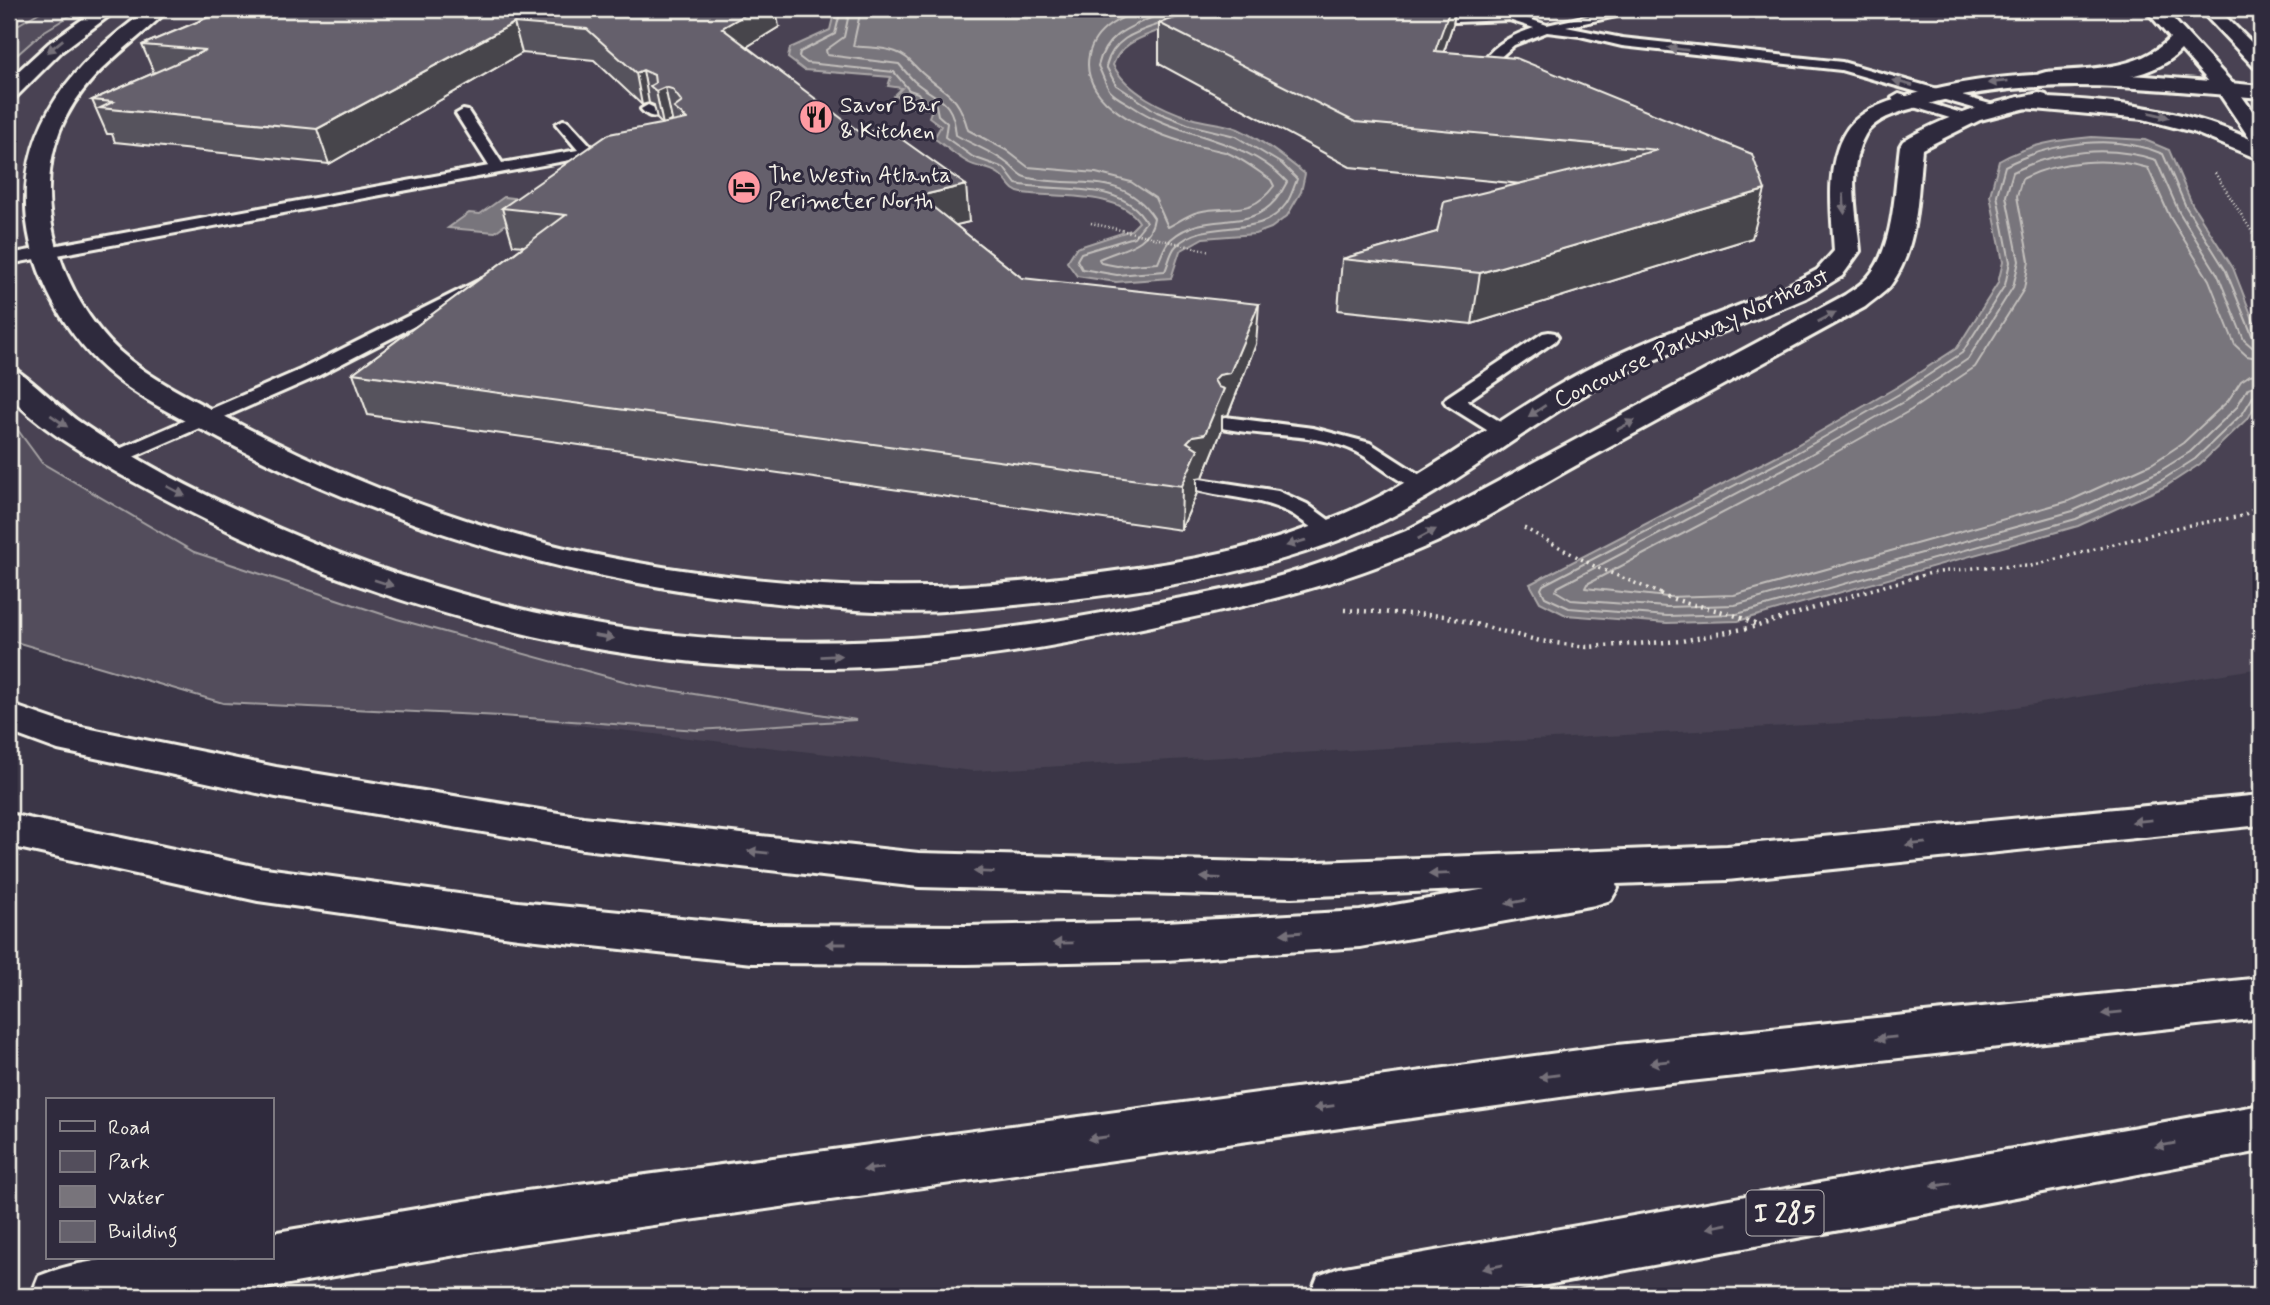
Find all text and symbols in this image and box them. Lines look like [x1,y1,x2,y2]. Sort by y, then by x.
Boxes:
one-way arrow [47,39,65,54]
one-way arrow [1667,43,1689,54]
one-way arrow [1892,77,1913,87]
one-way arrow [1986,77,2008,88]
place label: Savor Bar & Kitchen [840,91,940,147]
restaurant icon: Savor Bar & Kitchen [797,98,835,136]
one-way arrow [2149,110,2171,121]
place label: The Westin Atlanta Perimeter North [768,161,951,217]
hotel icon: The Westin Atlanta Perimeter North [725,168,763,206]
one-way arrow [1839,194,1850,216]
street label: Concourse Parkway Northeast [1550,262,1834,416]
one-way arrow [1817,311,1837,323]
one-way arrow [1527,405,1547,418]
one-way arrow [50,414,68,428]
one-way arrow [1617,419,1636,431]
one-way arrow [166,485,186,497]
one-way arrow [1417,528,1437,540]
one-way arrow [1285,539,1306,549]
one-way arrow [374,578,395,588]
one-way arrow [593,632,615,643]
one-way arrow [820,650,842,661]
one-way arrow [2131,816,2153,827]
one-way arrow [1905,839,1927,850]
one-way arrow [746,846,768,857]
one-way arrow [973,866,995,877]
one-way arrow [1428,869,1450,880]
one-way arrow [1200,873,1222,884]
one-way arrow [1505,897,1527,908]
one-way arrow [1279,928,1301,939]
one-way arrow [1052,937,1074,949]
one-way arrow [825,938,847,950]
one-way arrow [2101,1007,2123,1018]
one-way arrow [1875,1032,1897,1043]
one-way arrow [1649,1057,1671,1068]
one-way arrow [1538,1071,1560,1082]
legend [46,1098,273,1260]
one-way arrow [1312,1102,1334,1113]
text: Road [108,1114,150,1142]
one-way arrow [1087,1133,1109,1144]
one-way arrow [2154,1140,2176,1151]
text: Park [108,1148,150,1176]
one-way arrow [862,1164,884,1175]
one-way arrow [1930,1180,1952,1191]
text: Water [108,1184,164,1212]
road number: I 285 [1746,1190,1824,1236]
text: Building [108,1218,178,1248]
one-way arrow [1706,1220,1728,1231]
one-way arrow [1482,1262,1504,1273]

